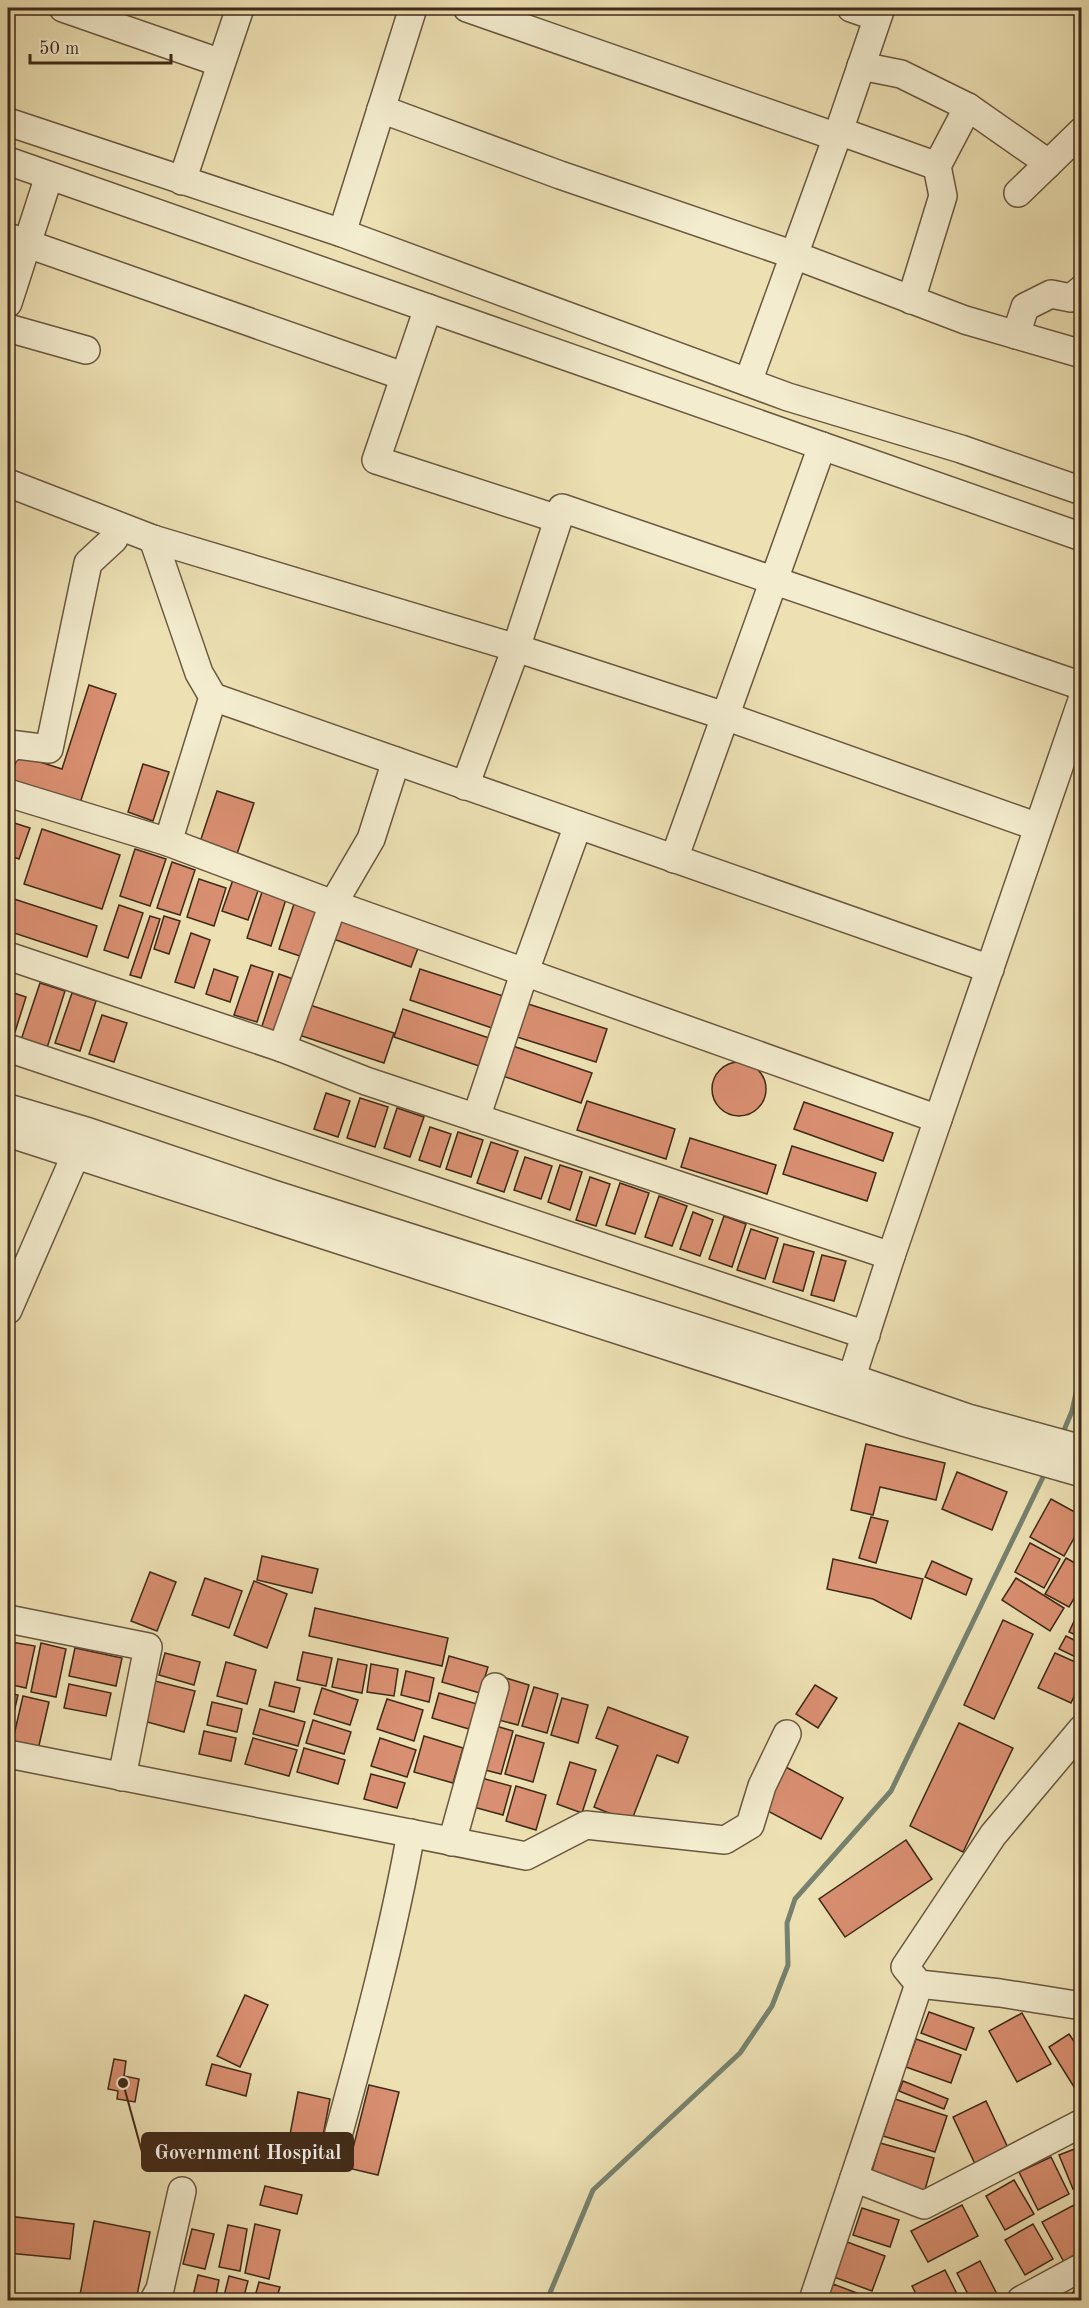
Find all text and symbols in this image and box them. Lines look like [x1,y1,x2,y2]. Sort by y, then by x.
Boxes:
scale bar [30,27,171,65]
text: 50 m [39,40,79,58]
callout: Government Hospital [142,2133,353,2171]
text: Government Hospital [155,2144,341,2164]

